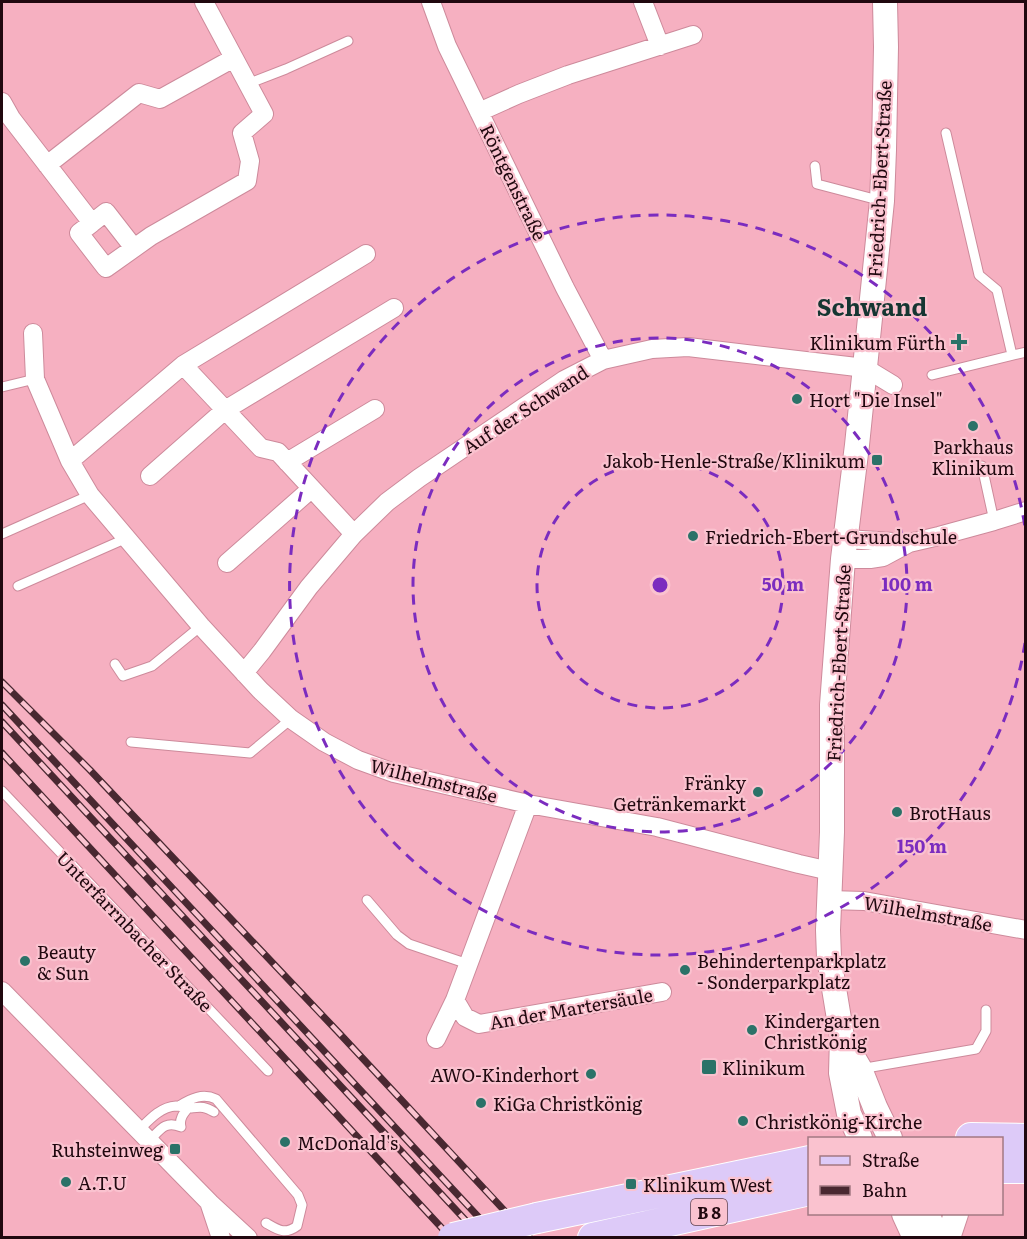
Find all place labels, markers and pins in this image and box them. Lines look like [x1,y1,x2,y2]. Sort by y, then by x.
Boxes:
place label: Klinikum Fürth [809,329,946,356]
marker: Klinikum Fürth [950,333,968,351]
place label: Hort "Die Insel" [809,386,943,413]
marker: Hort "Die Insel" [790,392,804,406]
marker: Parkhaus Klinikum [966,419,980,433]
place label: Parkhaus Klinikum [931,433,1015,481]
place label: Jakob-Henle-Straße/Klinikum [603,447,865,474]
marker: Jakob-Henle-Straße/Klinikum [870,453,884,467]
place label: Friedrich-Ebert-Grundschule [705,523,957,550]
marker: Friedrich-Ebert-Grundschule [686,529,700,543]
centre of rings [650,575,670,595]
place label: Fränky Getränkemarkt [613,769,747,817]
marker: Fränky Getränkemarkt [751,785,765,799]
place label: BrotHaus [909,799,991,826]
marker: BrotHaus [890,805,904,819]
place label: Beauty & Sun [37,938,97,986]
place label: Behindertenparkplatz - Sonderparkplatz [697,947,886,995]
marker: Beauty & Sun [18,954,32,968]
marker: Behindertenparkplatz - Sonderparkplatz [678,963,692,977]
place label: Kindergarten Christkönig [764,1007,880,1055]
marker: Kindergarten Christkönig [745,1023,759,1037]
place label: Klinikum [722,1054,805,1081]
marker: Klinikum [700,1058,718,1076]
place label: AWO-Kinderhort [431,1061,580,1088]
marker: AWO-Kinderhort [584,1067,598,1081]
place label: KiGa Christkönig [493,1090,643,1117]
marker: KiGa Christkönig [474,1096,488,1110]
place label: Christkönig-Kirche [755,1108,922,1135]
marker: Christkönig-Kirche [736,1114,750,1128]
place label: McDonald's [297,1129,398,1156]
marker: McDonald's [278,1135,292,1149]
place label: Ruhsteinweg [51,1136,164,1163]
marker: Ruhsteinweg [168,1142,182,1156]
place label: A.T.U [78,1169,127,1196]
place label: Klinikum West [643,1171,773,1198]
marker: A.T.U [59,1175,73,1189]
marker: Klinikum West [624,1177,638,1191]

